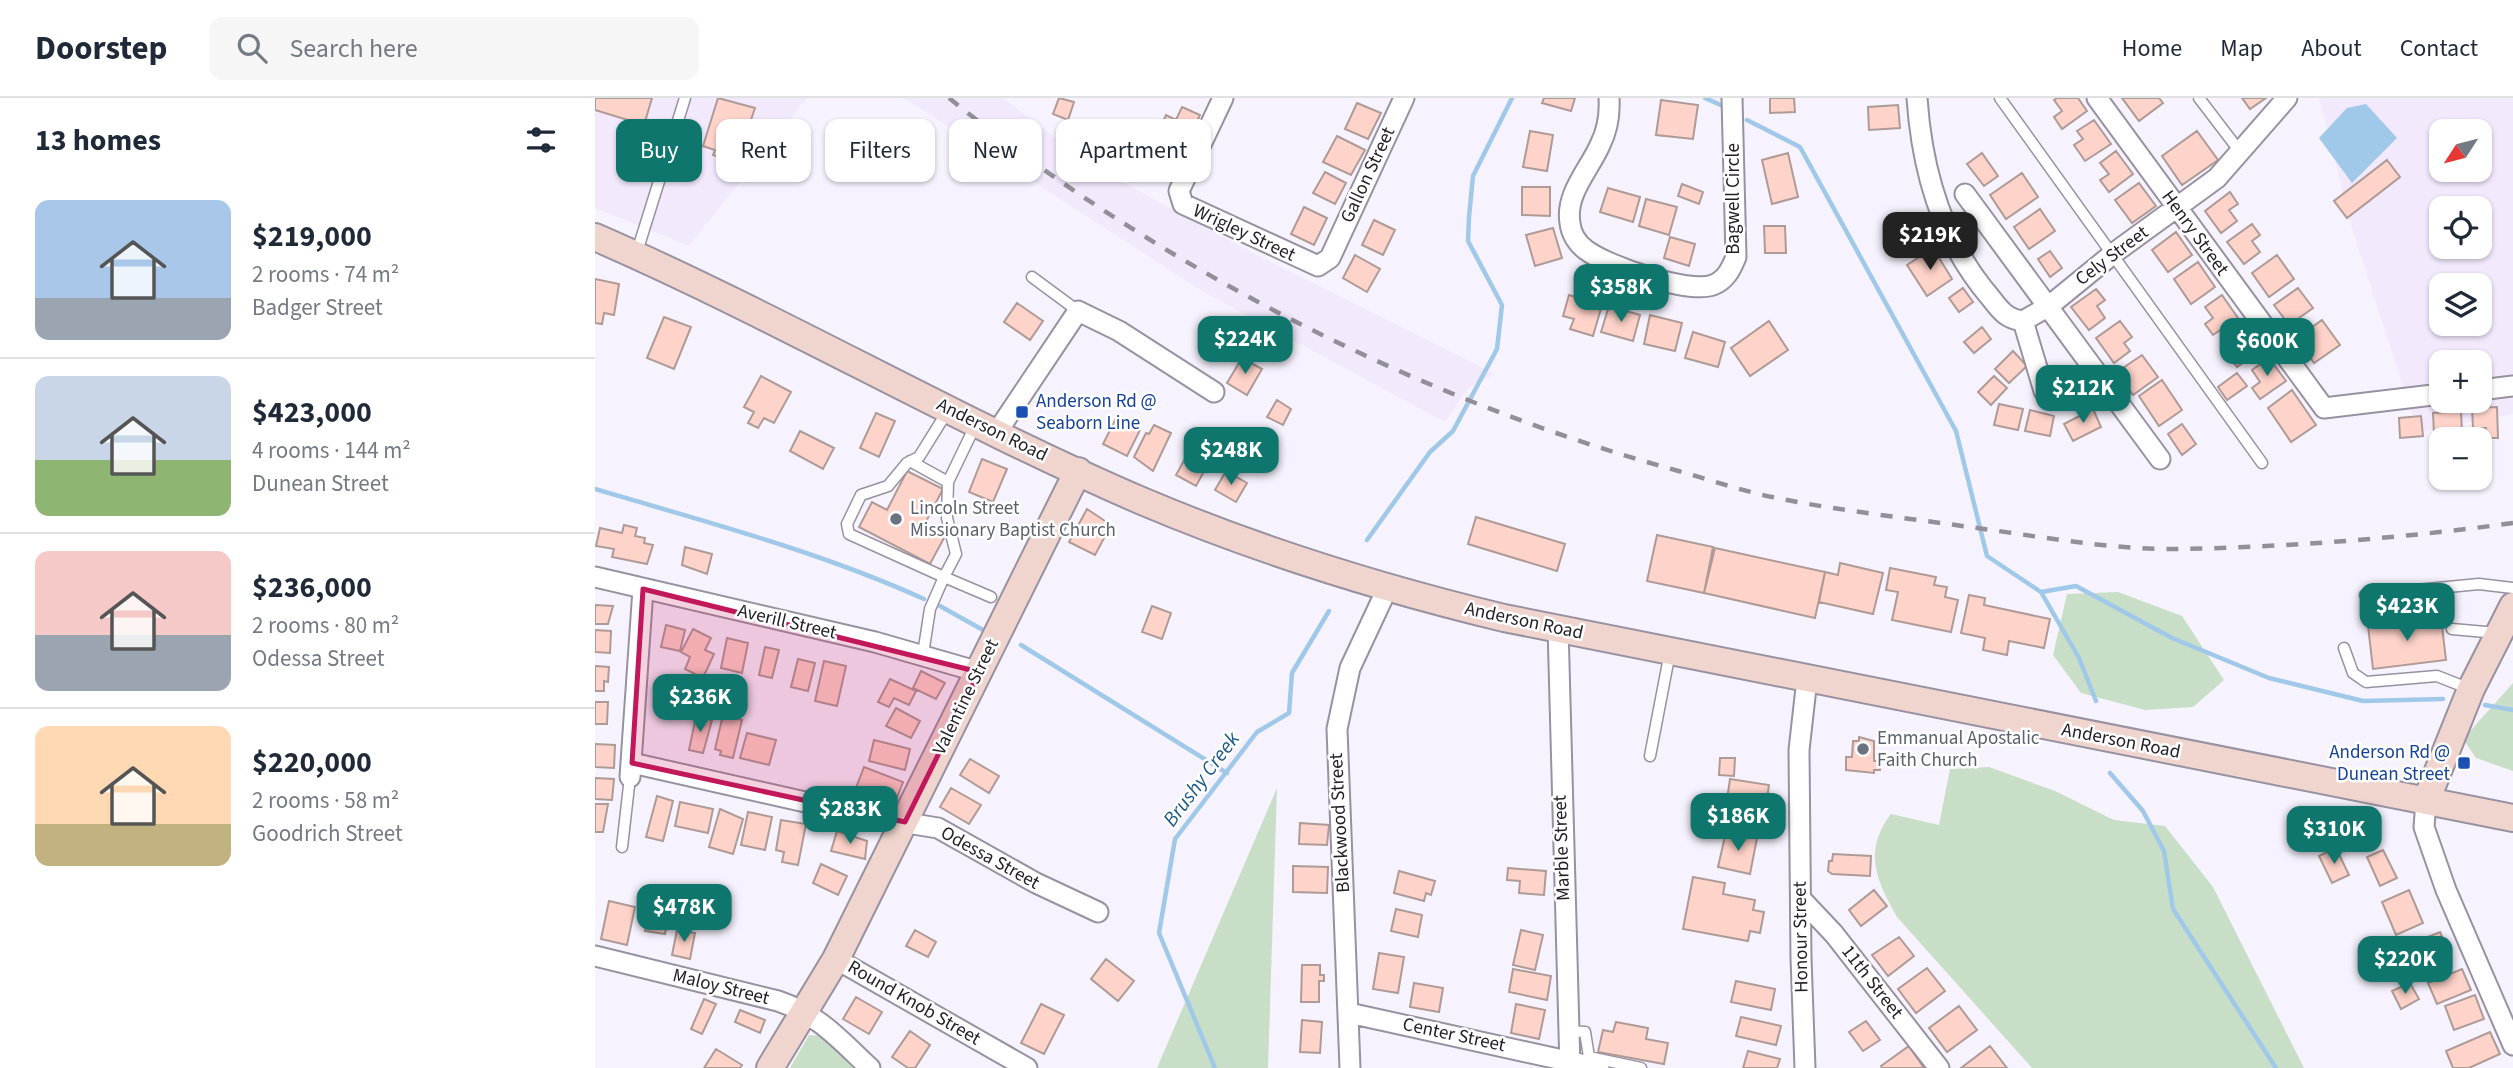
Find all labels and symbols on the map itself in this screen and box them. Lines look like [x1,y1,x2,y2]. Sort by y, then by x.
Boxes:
north arrow [2429,119,2492,182]
street label: Gallon Street [1334,122,1402,227]
street label: Bagwell Circle [1720,143,1747,255]
street label: Henry Street [2155,185,2236,282]
street label: Wrigley Street [1188,197,1300,269]
pin: $219K [1881,212,1979,272]
street label: Cely Street [2070,219,2155,292]
pin: $358K [1572,264,1670,324]
pin: $224K [1196,316,1294,376]
pin: $600K [2218,318,2316,378]
pin: $212K [2034,366,2132,425]
place label: Anderson Rd @ Seaborn Line [1036,388,1157,437]
street label: Anderson Road [932,391,1052,469]
marker: Anderson Rd @ Seaborn Line [1014,404,1030,420]
pin: $248K [1182,428,1280,487]
place label: Lincoln Street Missionary Baptist Church [910,495,1116,544]
marker: Lincoln Street Missionary Baptist Church [888,511,904,527]
pin: $423K [2358,584,2456,643]
street label: Anderson Road [1462,595,1586,647]
street label: Averill Street [735,598,840,647]
street label: Valentine Street [926,634,1006,760]
pin: $236K [651,674,749,734]
street label: Anderson Road [2059,716,2183,766]
water label: Brushy Creek [1155,725,1247,833]
place label: Emmanual Apostalic Faith Church [1877,725,2040,774]
place label: Anderson Rd @ Dunean Street [2329,739,2451,788]
marker: Emmanual Apostalic Faith Church [1855,741,1871,757]
street label: Blackwood Street [1323,752,1357,894]
marker: Anderson Rd @ Dunean Street [2456,755,2472,771]
pin: $283K [801,786,899,846]
street label: Marble Street [1547,794,1577,902]
pin: $186K [1689,794,1787,853]
pin: $310K [2285,806,2383,866]
street label: Odessa Street [936,820,1045,897]
street label: Honour Street [1787,880,1815,993]
pin: $478K [635,884,733,944]
pin: $220K [2356,936,2454,996]
street label: 11th Street [1835,939,1910,1025]
street label: Round Knob Street [842,954,986,1052]
street label: Maloy Street [670,962,773,1012]
street label: Center Street [1400,1011,1508,1059]

